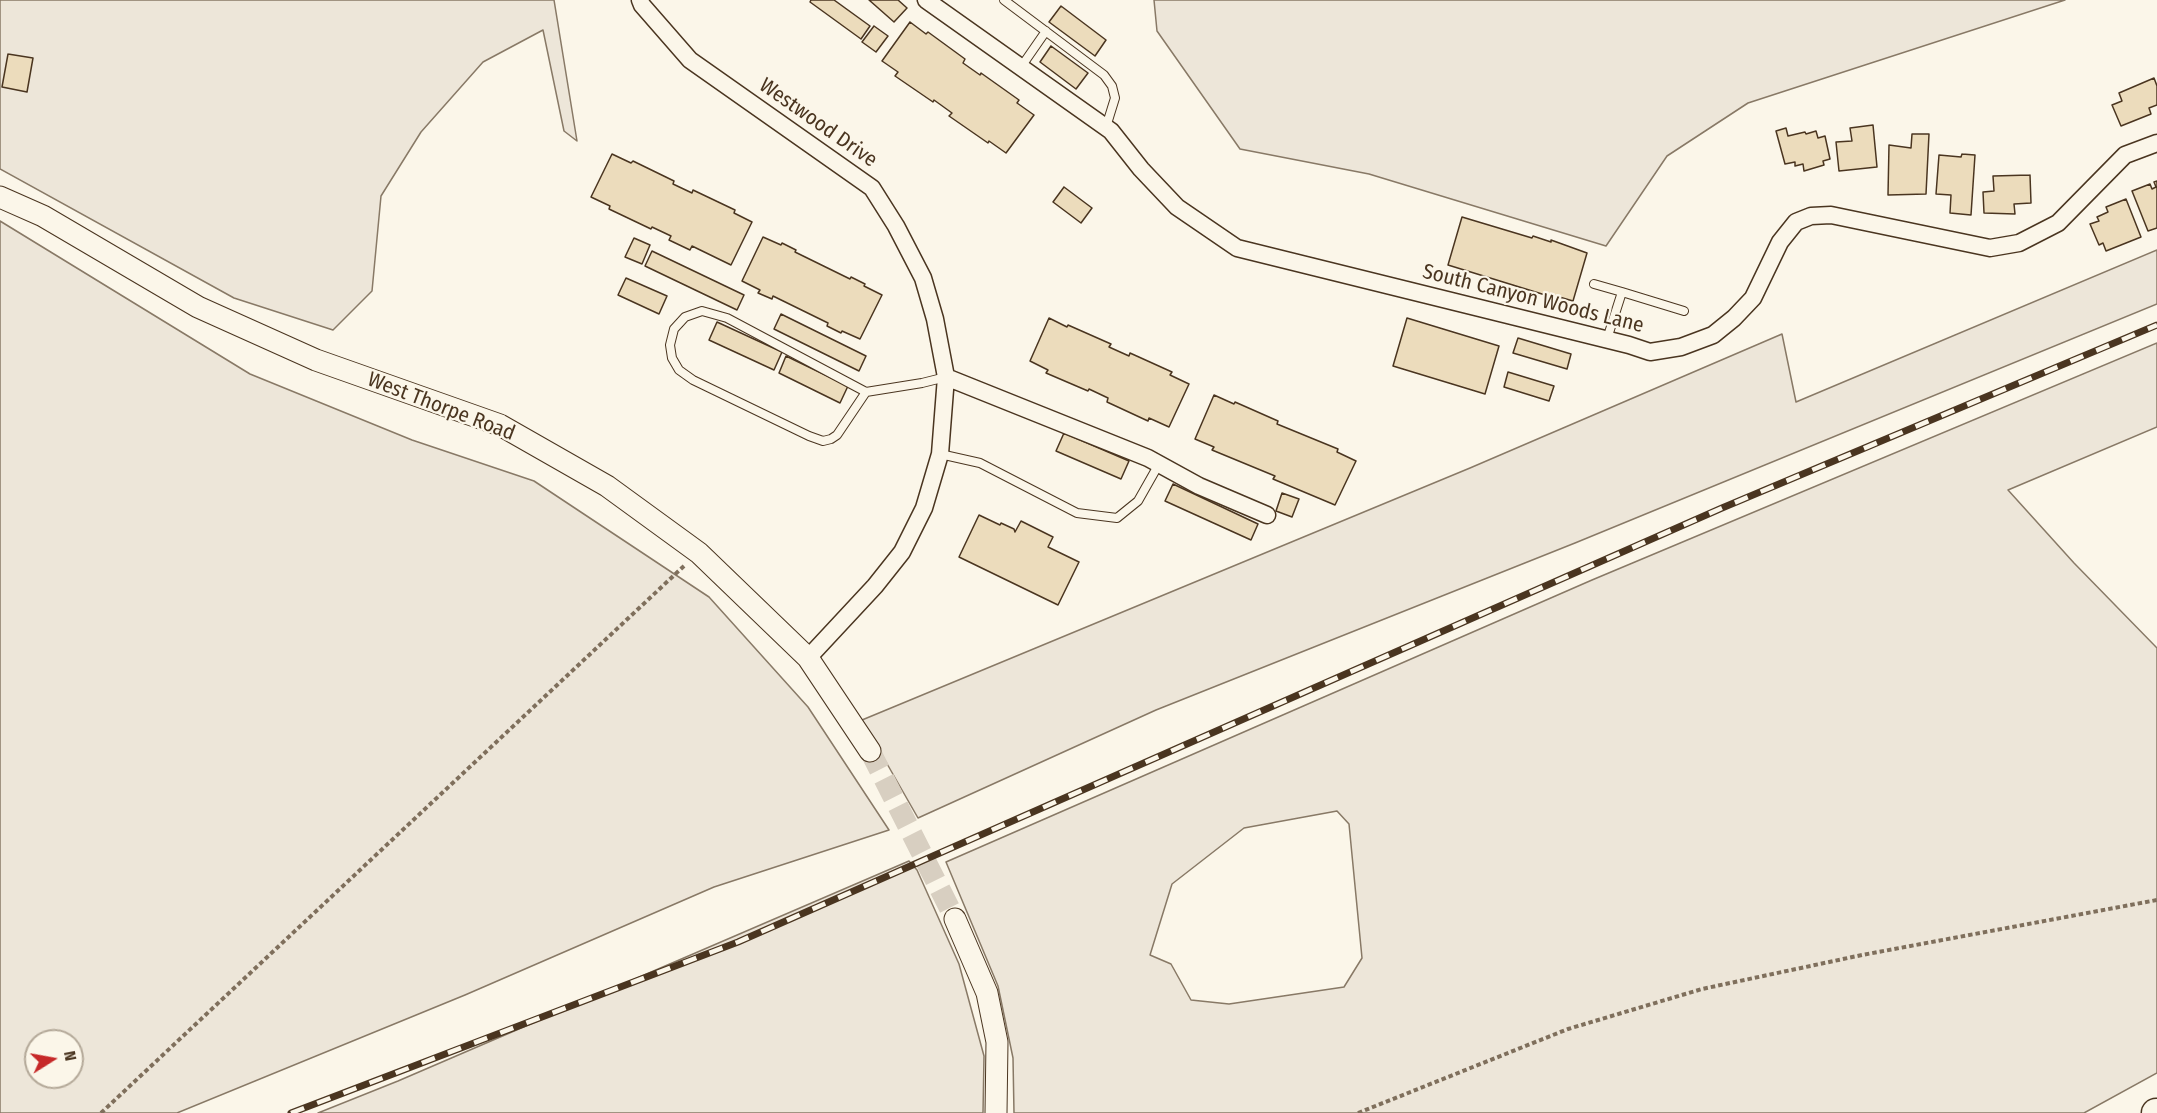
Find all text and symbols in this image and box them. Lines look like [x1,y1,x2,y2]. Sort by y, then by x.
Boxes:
street label: Westwood Drive [754,73,882,173]
street label: South Canyon Woods Lane [1420,259,1646,339]
street label: West Thorpe Road [364,367,518,447]
north arrow [24,1029,84,1089]
text: N [60,1049,80,1062]

